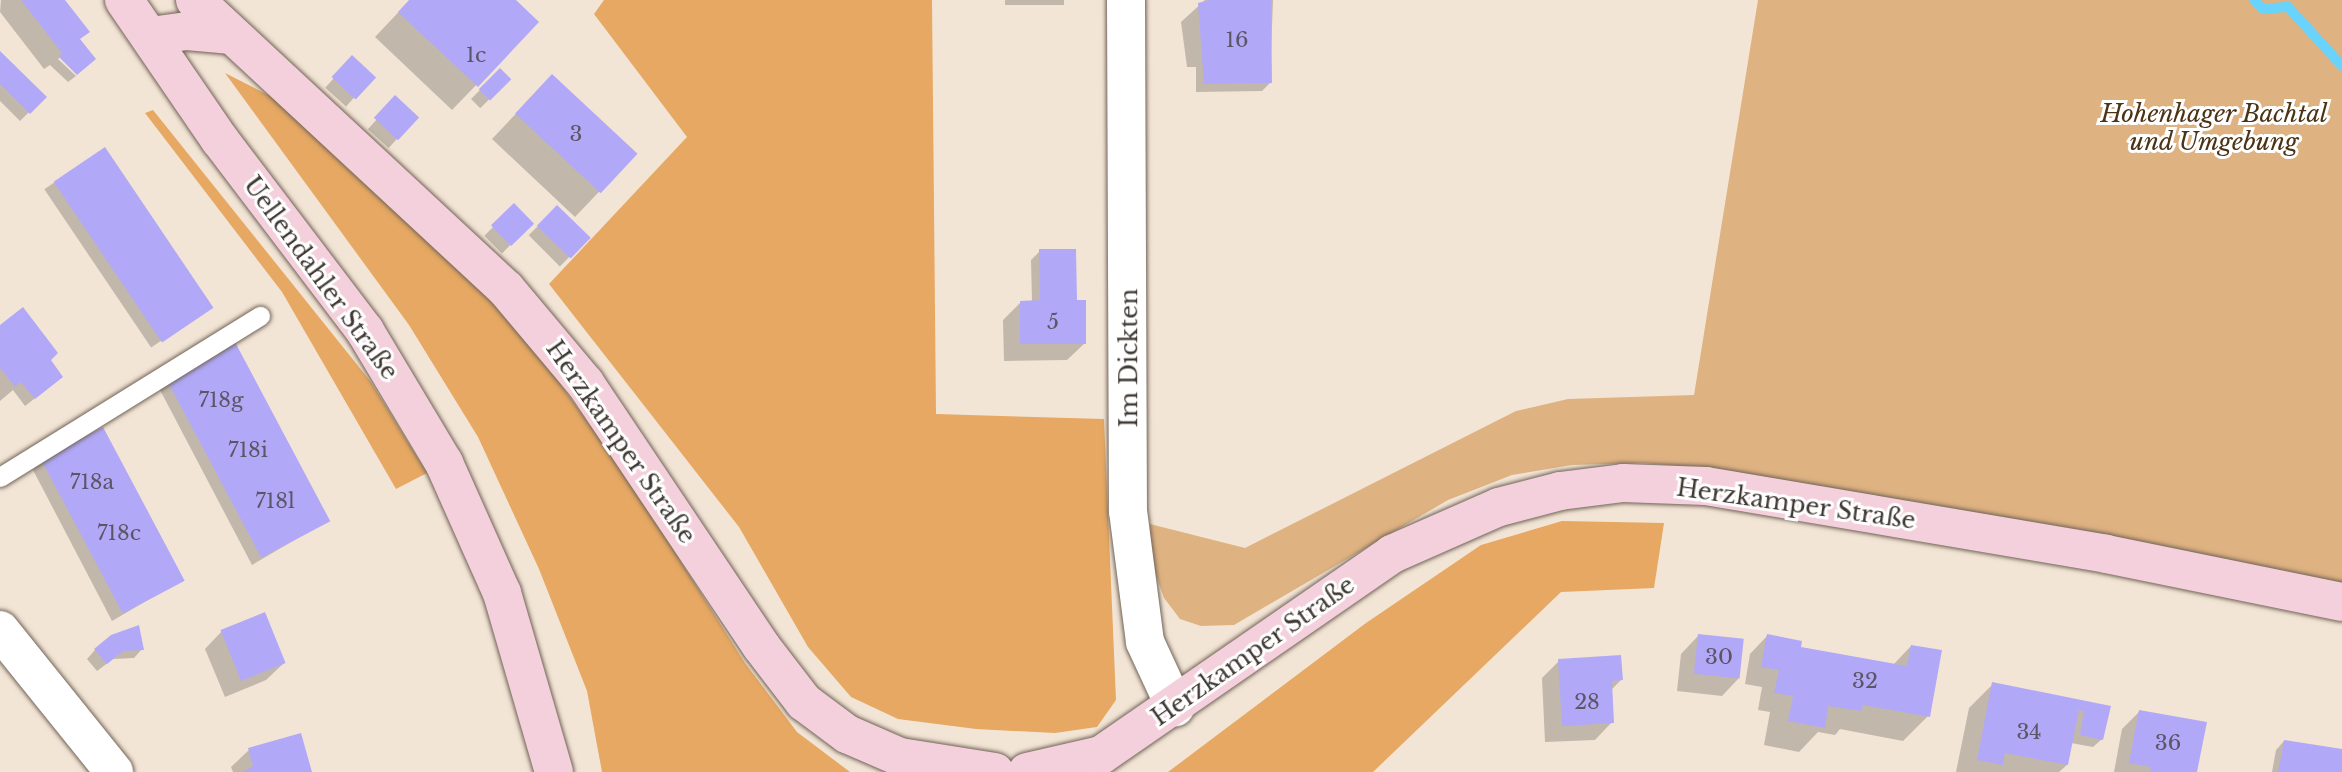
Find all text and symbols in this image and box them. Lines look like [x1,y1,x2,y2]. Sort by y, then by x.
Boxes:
house number: 16 [1226,27,1248,53]
house number: 1c [466,42,486,68]
park label: Hohenhager Bachtal und Umgebung [2100,100,2328,156]
house number: 3 [570,121,582,147]
street label: Uellendahler Straße [237,171,405,385]
street label: Im Dickten [1115,288,1143,428]
house number: 5 [1047,309,1059,335]
street label: Herzkamper Straße [540,335,702,549]
house number: 718g [198,387,244,413]
house number: 718i [228,437,268,463]
house number: 718a [70,469,114,495]
street label: Herzkamper Straße [1674,473,1918,535]
house number: 718l [255,488,295,514]
house number: 718c [97,520,141,546]
street label: Herzkamper Straße [1146,570,1360,732]
house number: 30 [1705,644,1733,670]
house number: 32 [1852,668,1878,694]
house number: 28 [1574,689,1600,715]
house number: 34 [2016,719,2042,745]
house number: 36 [2155,730,2181,756]

